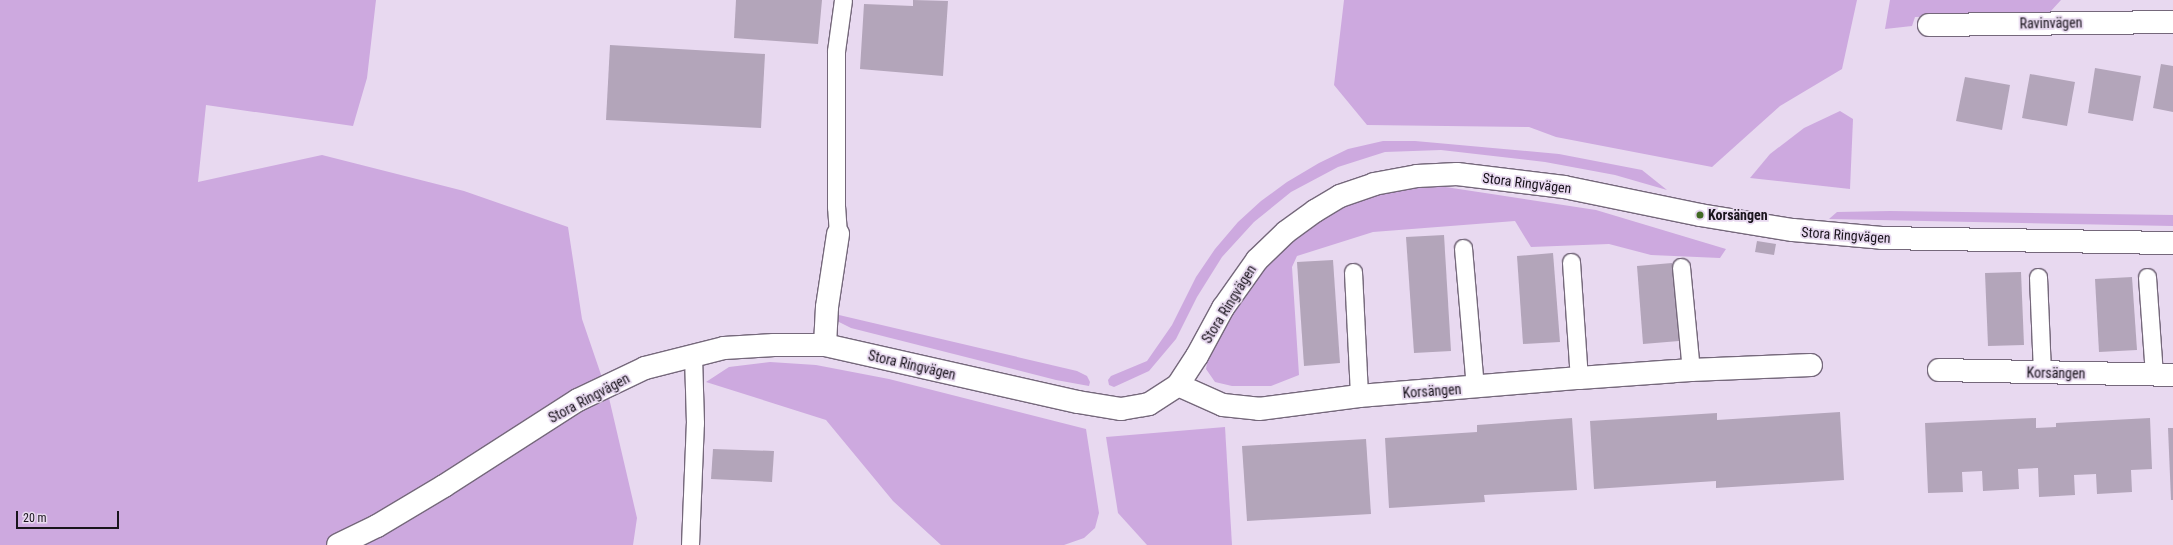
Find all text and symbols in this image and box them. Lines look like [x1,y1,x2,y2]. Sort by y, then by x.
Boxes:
street label: Ravinvägen [2019,14,2083,32]
street label: Stora Ringvägen [1482,169,1572,197]
place label: Korsängen [1708,207,1768,223]
marker: Korsängen [1695,210,1705,220]
street label: Stora Ringvägen [1801,224,1891,246]
street label: Stora Ringvägen [1198,262,1260,346]
street label: Stora Ringvägen [867,347,957,383]
street label: Korsängen [2026,364,2086,382]
street label: Stora Ringvägen [546,370,632,426]
street label: Korsängen [1402,381,1462,401]
scale bar [18,503,121,529]
text: 20 m [23,511,47,525]

